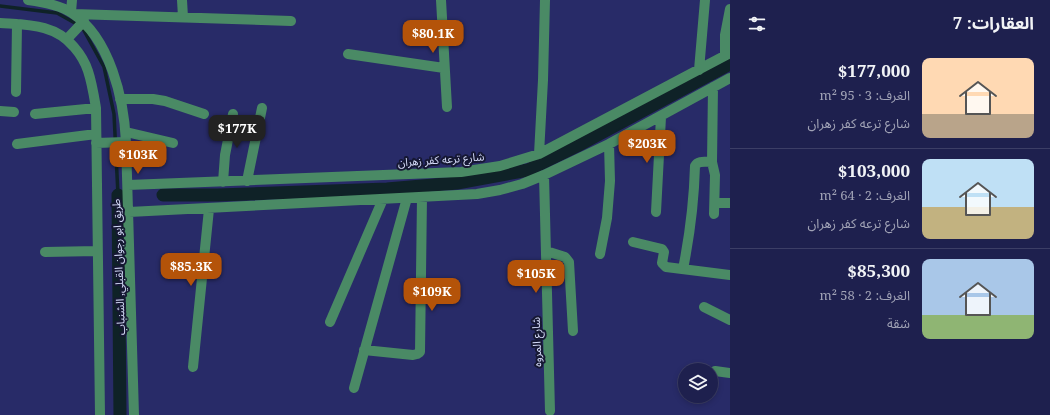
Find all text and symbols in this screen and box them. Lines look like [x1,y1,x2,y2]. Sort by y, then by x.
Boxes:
text: العقارات: 7 [953,11,1034,34]
icon: filters [746,13,768,35]
pin: $80.1K [400,20,466,54]
text: $80.1K [412,24,454,42]
text: $177,000 [838,59,910,82]
icon: home [954,74,1002,122]
text: الغرف: 3 · 95 m² [819,86,910,104]
text: شارع ترعه كفر زهران [807,114,910,132]
pin: $177K [209,115,265,149]
text: $177K [218,119,256,137]
pin: $203K [619,130,675,164]
text: $203K [628,134,666,152]
pin: $103K [110,141,166,175]
text: $103K [119,145,157,163]
street label: شارع ترعه كفر زهران [397,148,485,171]
text: $103,000 [838,159,910,182]
icon: home [954,175,1002,223]
text: الغرف: 2 · 64 m² [819,186,910,204]
street label: طريق ابو رجوان القبلي, الشنباب [108,198,130,336]
text: شارع ترعه كفر زهران [807,214,910,232]
pin: $85.3K [158,253,224,287]
text: $85.3K [170,257,212,275]
text: $85,300 [847,259,910,282]
pin: $105K [508,260,564,294]
text: $105K [517,264,555,282]
icon: home [954,275,1002,323]
pin: $109K [404,278,460,312]
text: $109K [413,282,451,300]
text: الغرف: 2 · 58 m² [819,286,910,304]
text: شقة [887,314,910,332]
street label: شارع المروه [528,316,545,367]
map controls [678,363,718,403]
button: layers [678,363,718,403]

